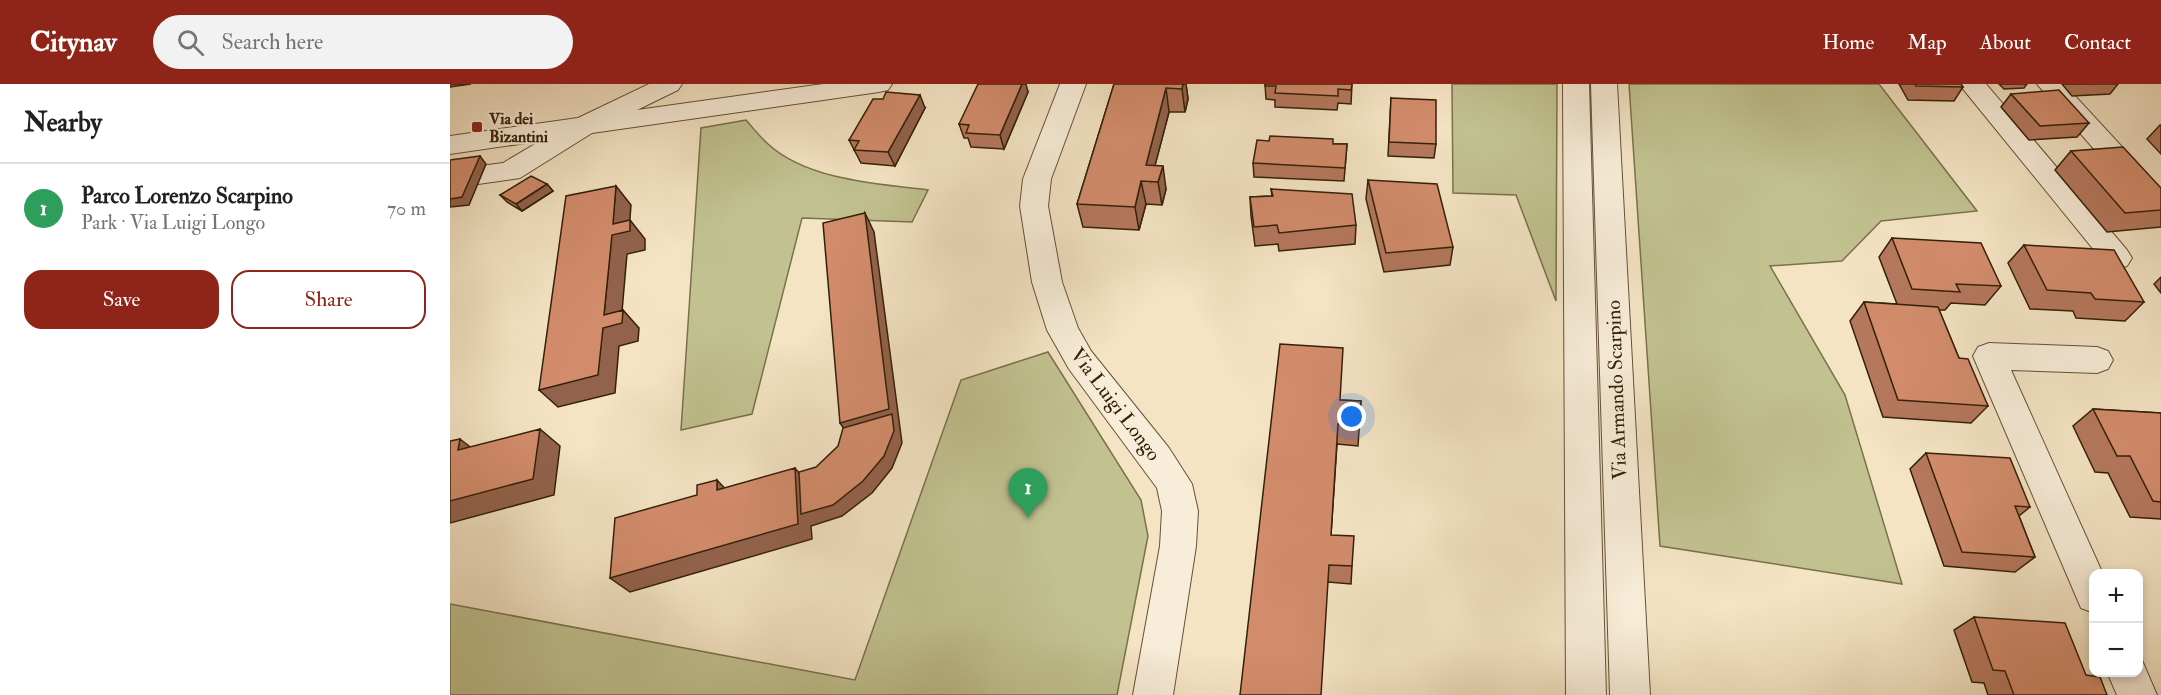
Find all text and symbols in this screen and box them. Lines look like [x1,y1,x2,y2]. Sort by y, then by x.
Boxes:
search box [153,15,573,69]
text: Citynav [30,25,117,60]
icon: search [174,26,207,59]
text: Search here [222,28,323,56]
text: Home [1822,29,1874,56]
text: Map [1907,29,1947,56]
text: About [1980,29,2031,56]
text: Contact [2064,29,2131,56]
text: Nearby [24,107,102,139]
place label: Via dei Bizantini [488,109,549,147]
marker: Via dei Bizantini [470,120,484,134]
text: Parco Lorenzo Scarpino [81,182,293,210]
text: 1 [40,196,47,221]
text: 70 m [387,196,426,221]
text: Park · Via Luigi Longo [81,210,265,235]
button: Save [24,270,219,329]
button: Share [231,270,426,329]
street label: Via Armando Scarpino [1601,300,1633,480]
street label: Via Luigi Longo [1065,343,1166,466]
your location [1337,402,1366,431]
pin: 1 [1008,468,1048,518]
map controls [2089,569,2143,677]
button: + [2089,569,2143,623]
button: − [2089,623,2143,677]

